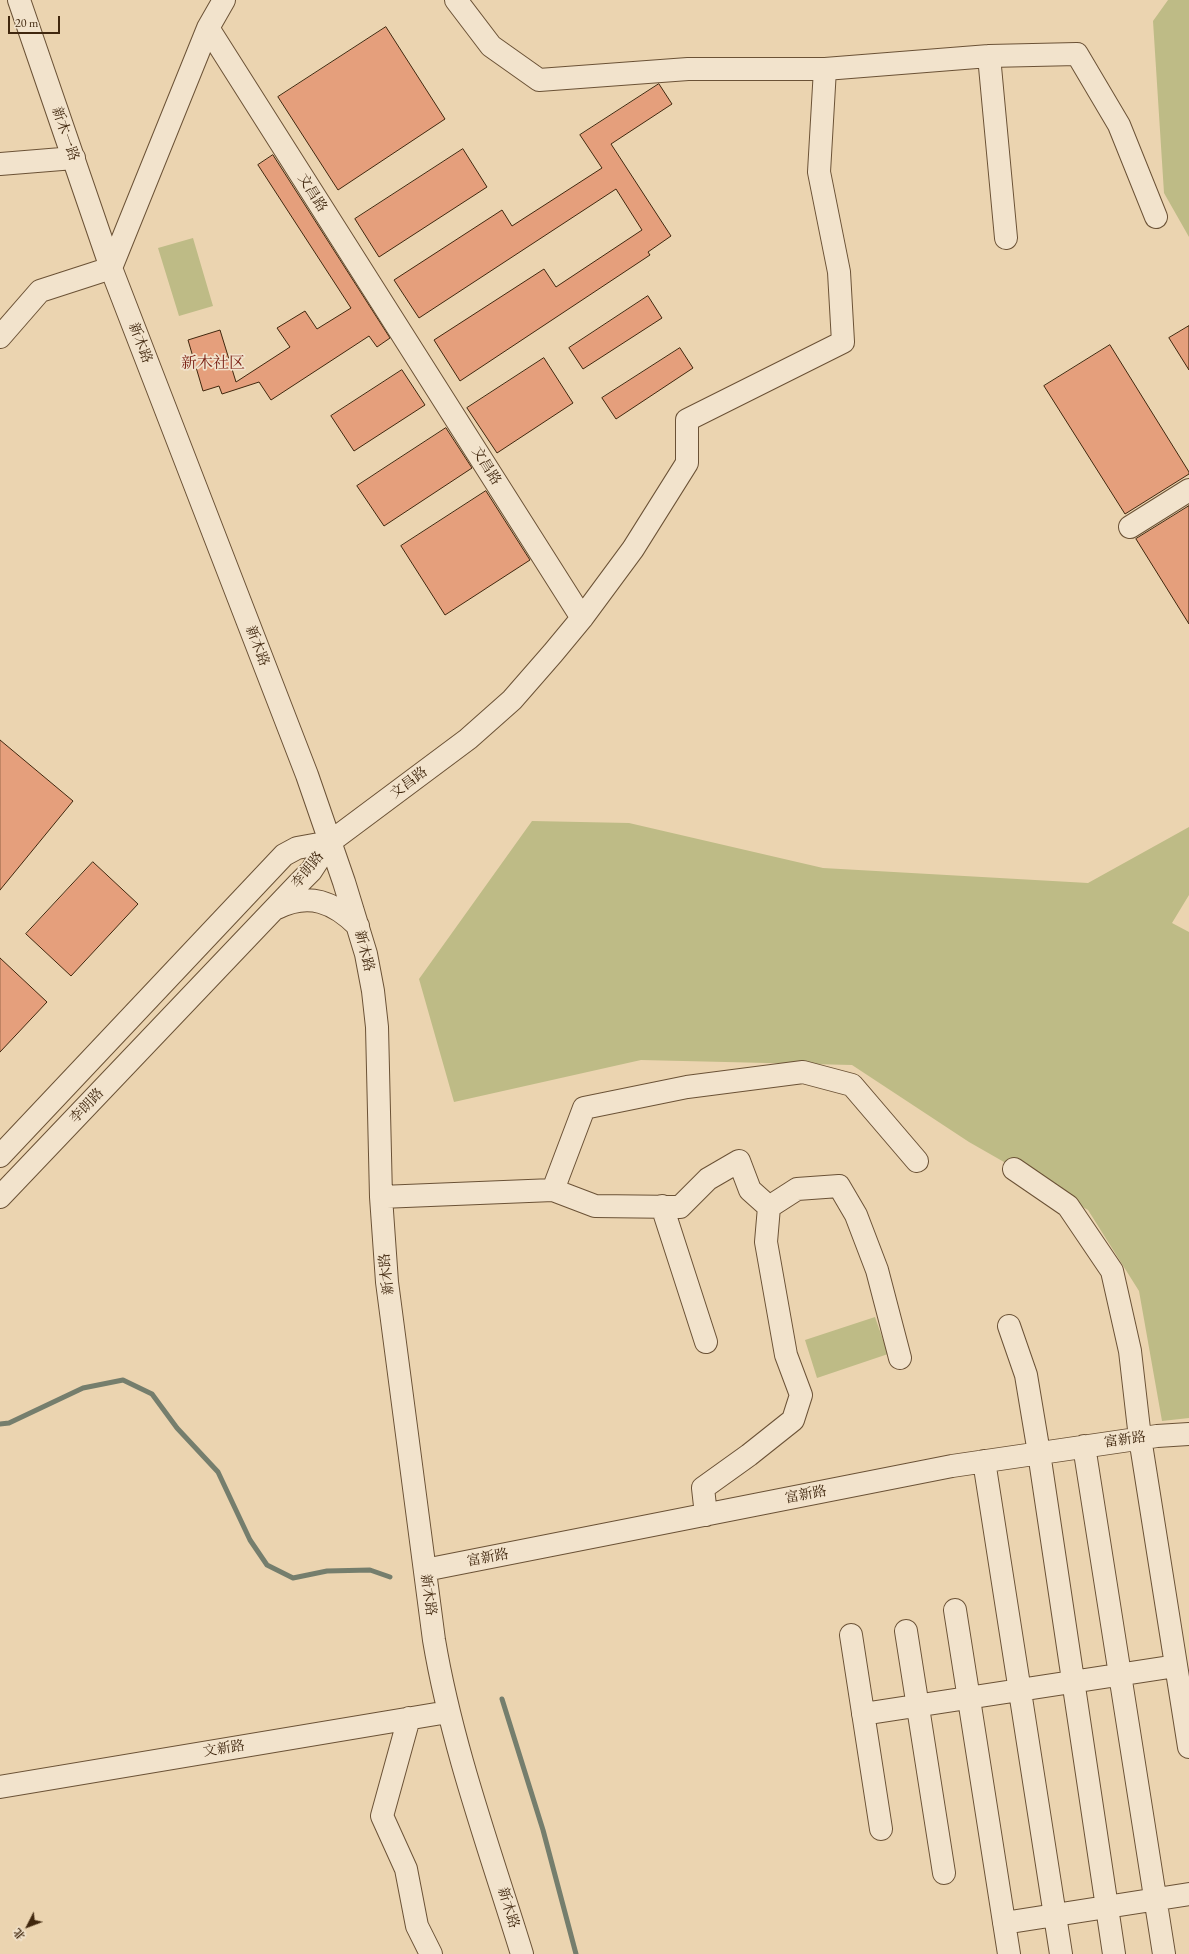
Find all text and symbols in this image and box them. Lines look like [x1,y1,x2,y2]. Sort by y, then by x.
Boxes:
scale bar [10,8,62,34]
text: 20 m [15,15,38,31]
street label: 新木一路 [48,105,82,163]
street label: 文昌路 [294,171,330,215]
street label: 新木路 [125,320,155,366]
district label: 新木社区 [181,354,245,374]
street label: 文昌路 [468,444,504,488]
street label: 新木路 [242,623,272,669]
street label: 文昌路 [387,764,431,802]
street label: 李朗路 [288,848,328,892]
street label: 新木路 [351,929,377,973]
street label: 李朗路 [66,1085,108,1127]
street label: 新木路 [376,1252,398,1296]
street label: 富新路 [1103,1429,1147,1451]
street label: 富新路 [784,1483,828,1507]
street label: 富新路 [466,1546,510,1570]
street label: 新木路 [417,1573,439,1617]
street label: 文新路 [202,1737,246,1761]
street label: 新木路 [494,1885,522,1931]
north arrow [8,1906,48,1946]
text: 北 [10,1925,28,1943]

